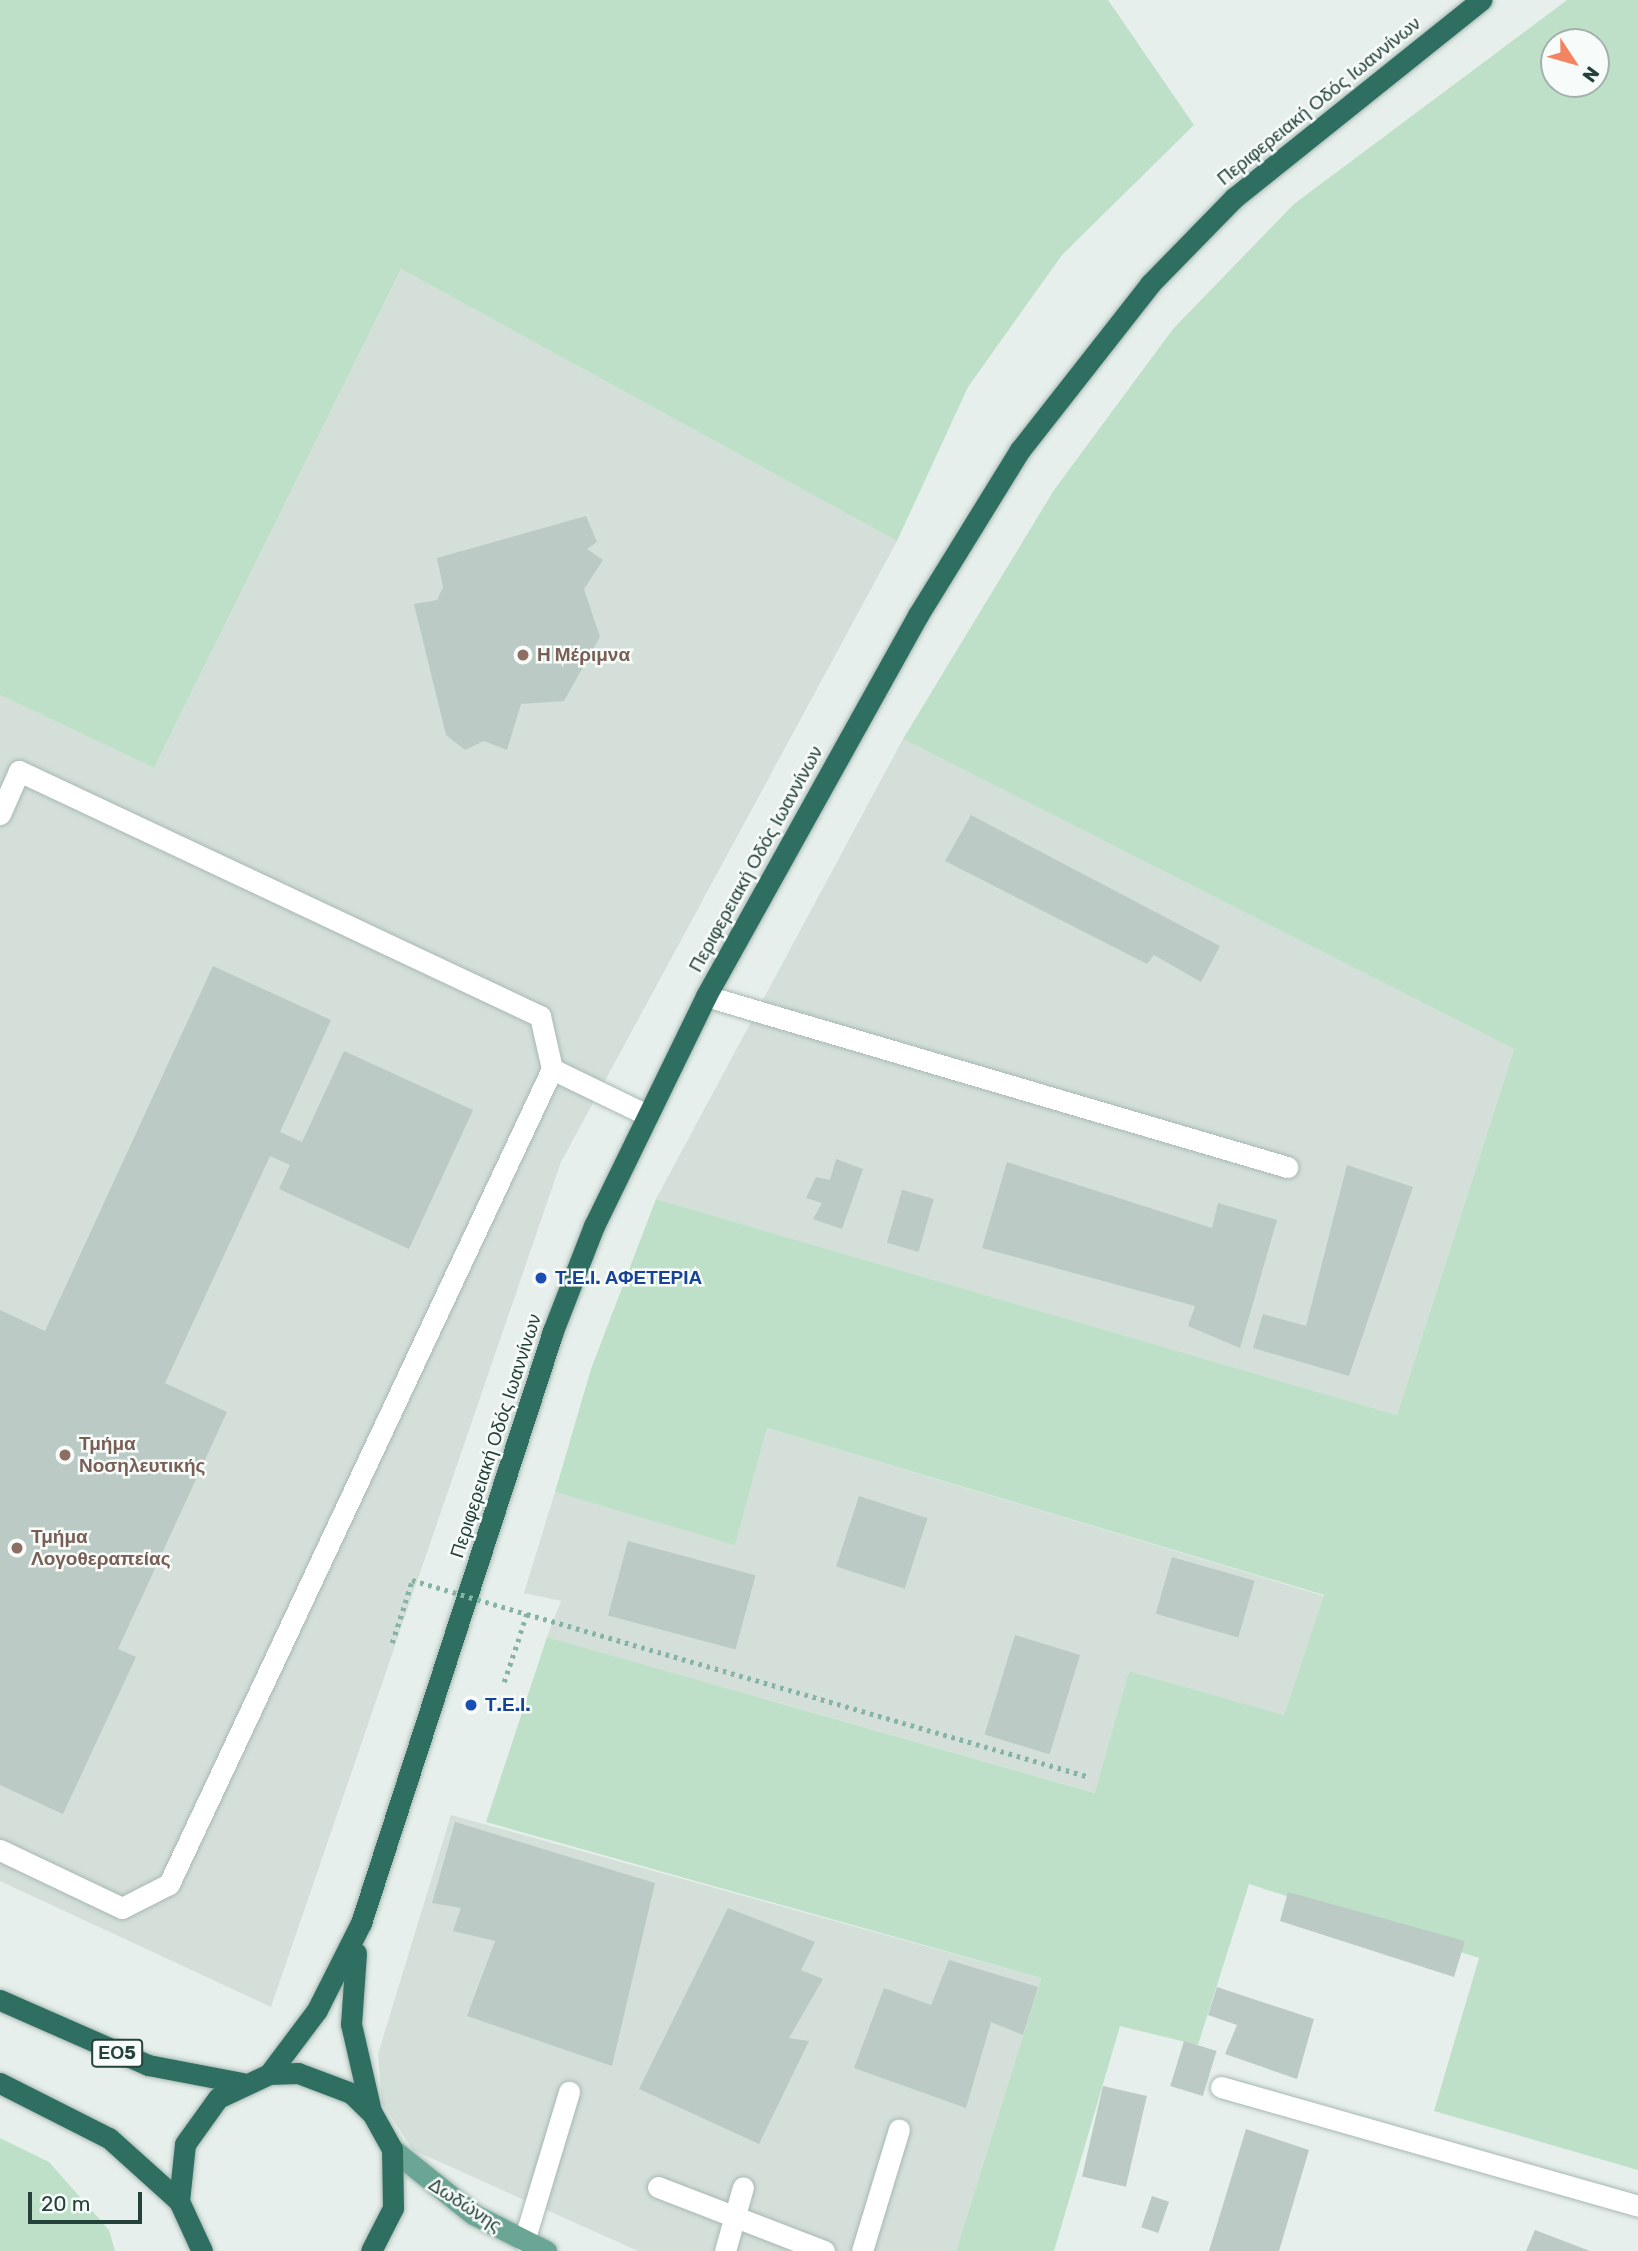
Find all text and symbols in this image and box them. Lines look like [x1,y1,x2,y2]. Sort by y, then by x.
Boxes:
street label: Περιφερειακή Οδός Ιωαννίνων [1213,12,1425,190]
north arrow [1540,28,1610,98]
text: N [1577,62,1604,87]
place label: Η Μέριμνα [537,644,630,666]
marker: Η Μέριμνα [515,647,531,663]
street label: Περιφερειακή Οδός Ιωαννίνων [684,742,828,976]
place label: Τ.Ε.Ι. ΑΦΕΤΕΡΙΑ [555,1267,702,1289]
marker: Τ.Ε.Ι. ΑΦΕΤΕΡΙΑ [533,1270,549,1286]
street label: Περιφερειακή Οδός Ιωαννίνων [446,1311,546,1561]
place label: Τμήμα Νοσηλευτικής [79,1433,205,1477]
marker: Τμήμα Νοσηλευτικής [57,1447,73,1463]
place label: Τμήμα Λογοθεραπείας [31,1526,171,1570]
marker: Τμήμα Λογοθεραπείας [9,1540,25,1556]
place label: Τ.Ε.Ι. [485,1694,531,1716]
marker: Τ.Ε.Ι. [463,1697,479,1713]
road number: ΕΟ5 [91,2038,143,2068]
street label: Δωδώνης [424,2173,506,2237]
scale bar [32,2178,145,2222]
text: 20 m [41,2191,90,2216]

